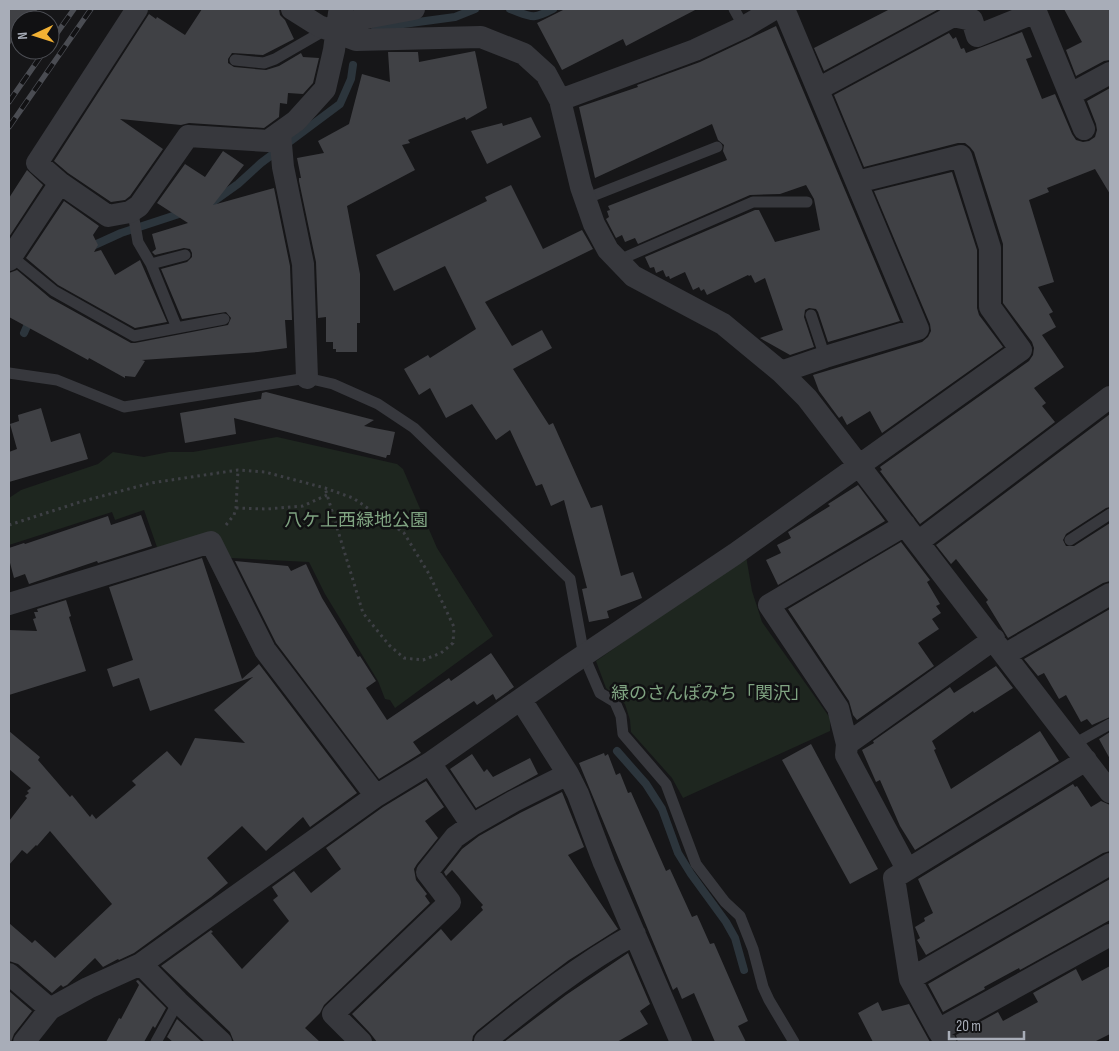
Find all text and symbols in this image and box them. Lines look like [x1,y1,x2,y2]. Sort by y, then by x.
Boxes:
north arrow [10,10,60,60]
text: N [14,32,31,40]
park label: 八ケ上西緑地公園 [284,510,428,531]
park label: 緑のさんぽみち「関沢」 [611,683,809,704]
scale bar [949,1008,1024,1040]
text: 20 m [956,1017,981,1036]

